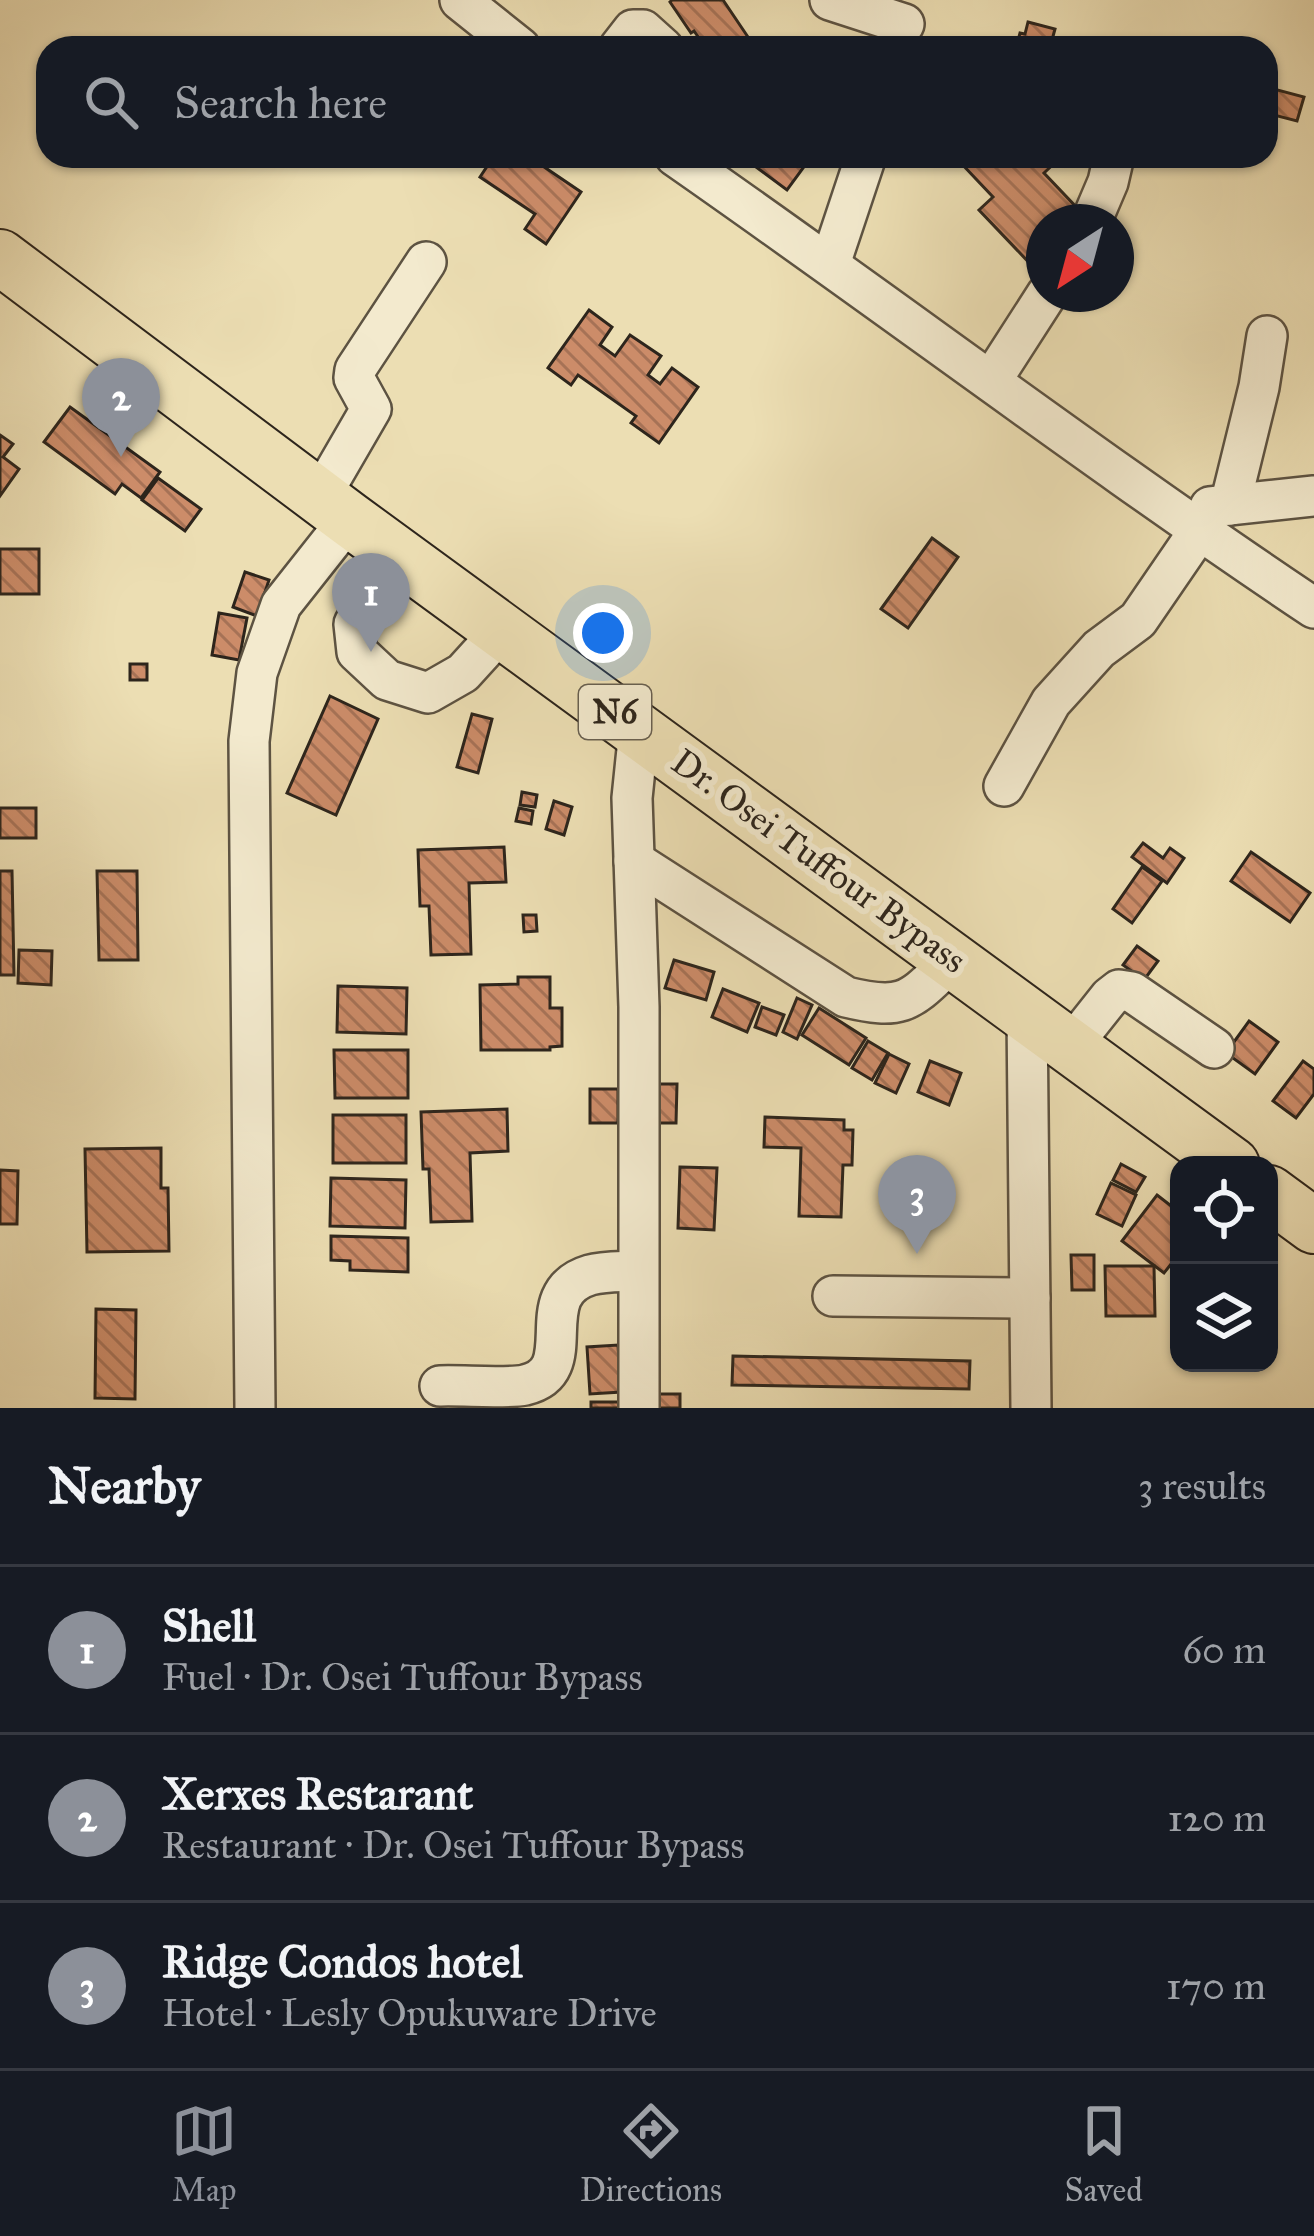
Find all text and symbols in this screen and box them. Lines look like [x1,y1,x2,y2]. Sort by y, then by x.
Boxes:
search box [36,36,1278,168]
icon: search [78,69,144,135]
text: Search here [174,75,387,130]
north arrow [1026,204,1134,312]
pin: 2 [82,358,160,457]
pin: 1 [332,553,410,652]
your location [573,603,633,663]
road number: N6 [579,685,651,739]
street label: Dr. Osei Tuffour Bypass [663,739,975,983]
pin: 3 [878,1155,956,1254]
map controls [1170,1156,1278,1372]
button: locate [1170,1156,1278,1264]
button: layers [1170,1264,1278,1372]
text: Nearby [48,1455,200,1517]
text: 3 results [1138,1462,1266,1510]
text: Shell [162,1598,256,1653]
text: 1 [79,1626,95,1674]
text: 60 m [1182,1626,1266,1674]
text: Fuel · Dr. Osei Tuffour Bypass [162,1653,643,1701]
text: Xerxes Restarant [162,1766,473,1821]
text: 2 [77,1794,97,1842]
text: 120 m [1167,1794,1266,1842]
text: Restaurant · Dr. Osei Tuffour Bypass [162,1821,745,1869]
text: Ridge Condos hotel [162,1934,522,1989]
text: 3 [79,1962,95,2010]
text: 170 m [1166,1962,1266,2010]
text: Hotel · Lesly Opukuware Drive [162,1989,657,2037]
tab: Map [171,2098,237,2210]
tab: Directions [580,2098,722,2210]
tab: Saved [1064,2098,1143,2210]

